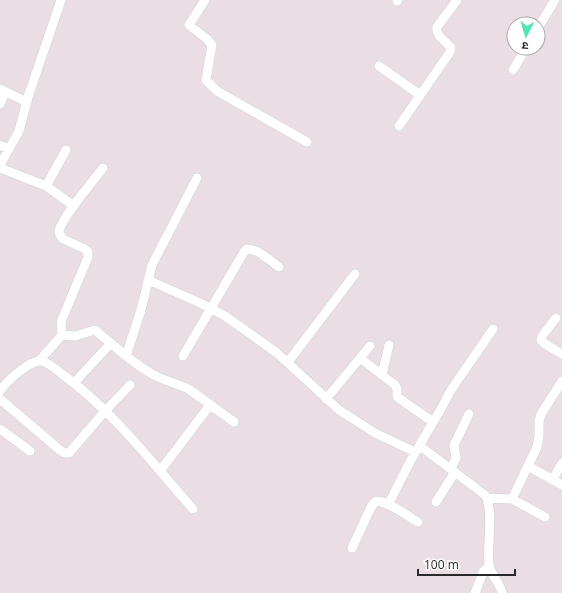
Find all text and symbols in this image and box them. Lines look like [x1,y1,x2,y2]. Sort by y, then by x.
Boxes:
north arrow [506,16,546,56]
text: उ [521,39,529,54]
scale bar [418,551,515,577]
text: 100 m [424,556,459,573]

